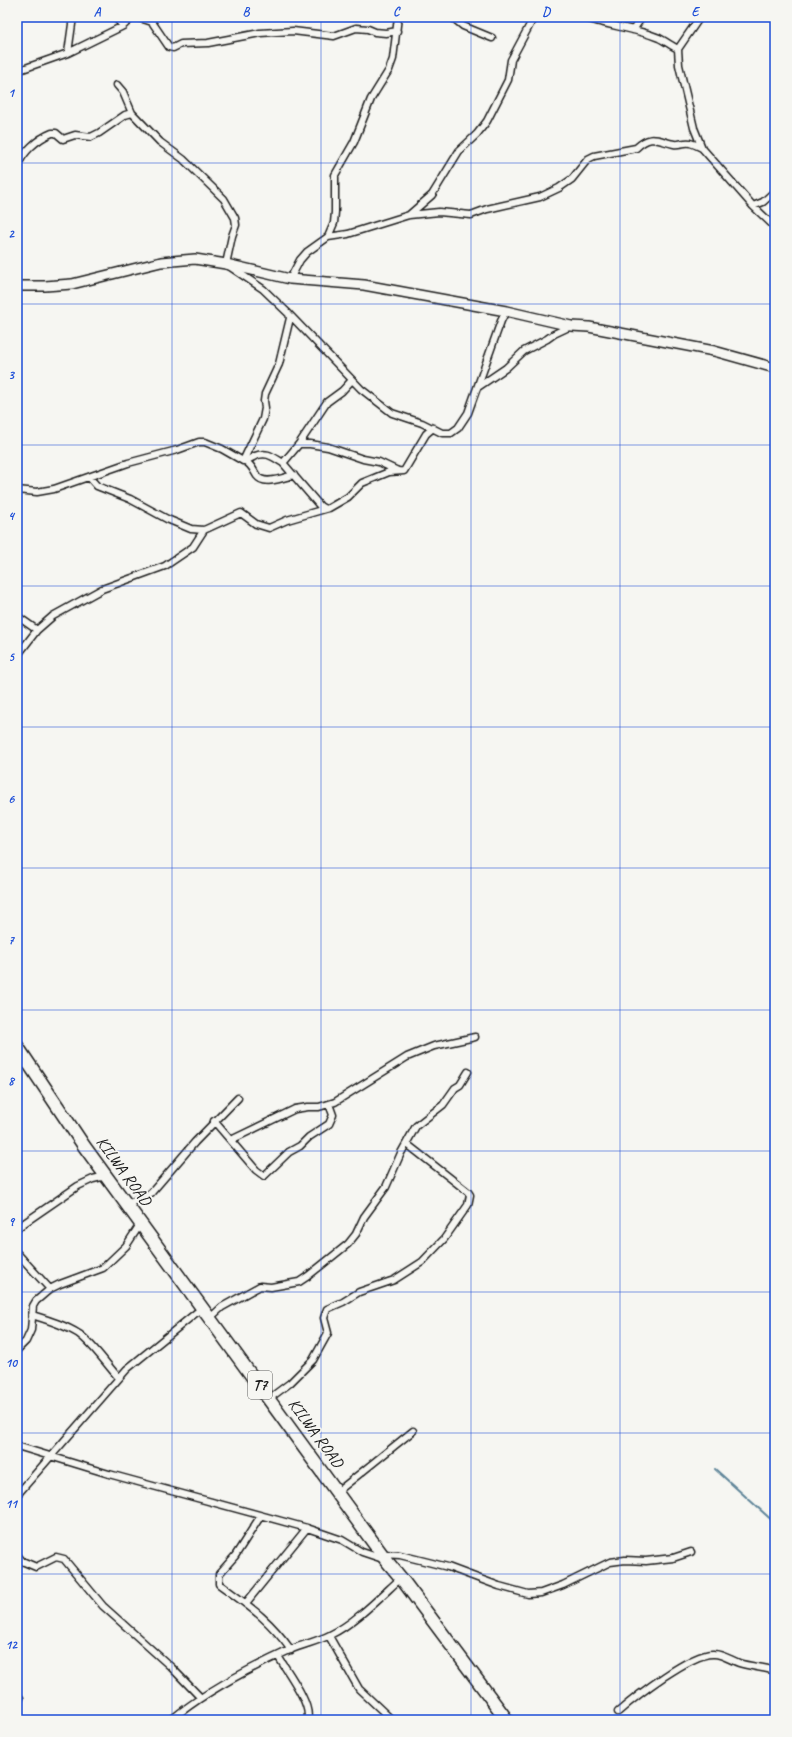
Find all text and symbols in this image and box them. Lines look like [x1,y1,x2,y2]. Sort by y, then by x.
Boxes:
text: A [94,4,102,20]
text: B [243,4,251,20]
text: C [393,4,401,20]
text: D [542,4,551,20]
text: E [692,4,701,20]
text: 1 [8,85,16,101]
text: 2 [8,226,15,242]
text: 3 [8,367,15,383]
text: 4 [8,508,16,524]
text: 5 [8,649,15,665]
text: 6 [8,791,15,807]
text: 7 [8,932,15,948]
text: 8 [8,1073,16,1089]
street label: KILWA ROAD [92,1132,157,1211]
text: 9 [8,1214,15,1230]
text: 10 [5,1355,18,1371]
road number: T7 [248,1371,272,1399]
street label: KILWA ROAD [284,1394,349,1473]
text: 11 [5,1496,19,1512]
text: 12 [5,1637,18,1653]

